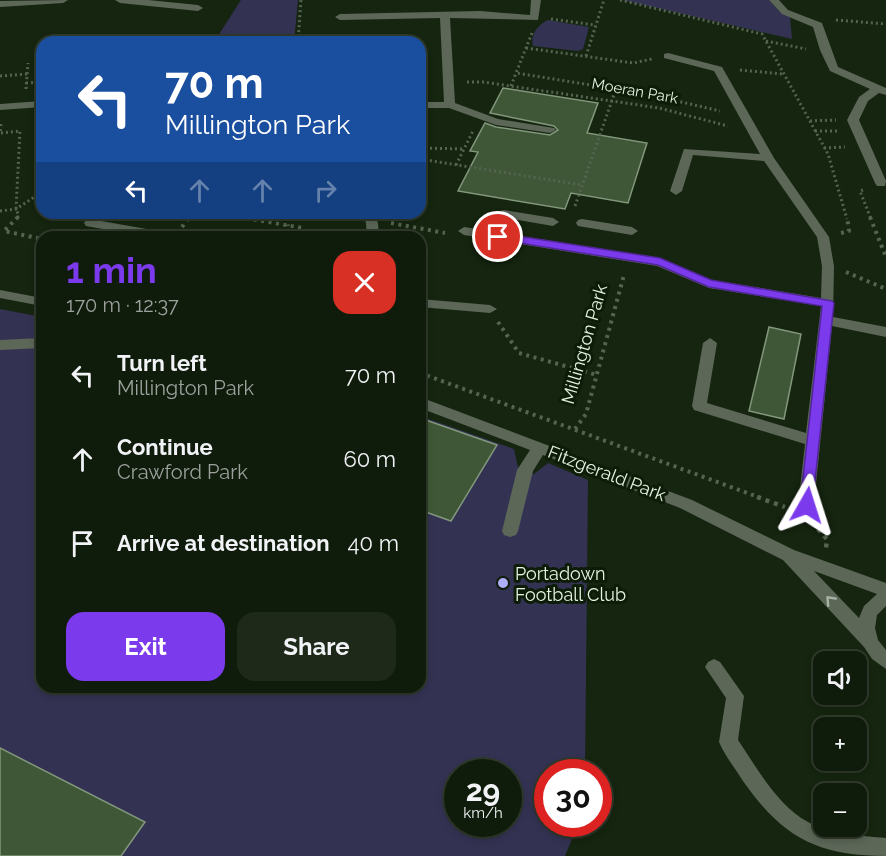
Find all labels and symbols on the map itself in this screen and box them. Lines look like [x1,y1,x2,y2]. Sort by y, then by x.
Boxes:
street label: Moeran Park [590,75,680,107]
pin [472,211,523,262]
street label: Millington Park [557,281,611,406]
street label: Fitzgerald Park [545,441,669,505]
position arrow [775,473,839,537]
place label: Portadown Football Club [515,563,626,605]
marker: Portadown Football Club [496,576,510,590]
one-way arrow [826,596,837,606]
speed limit sign: 30 [534,759,612,837]

